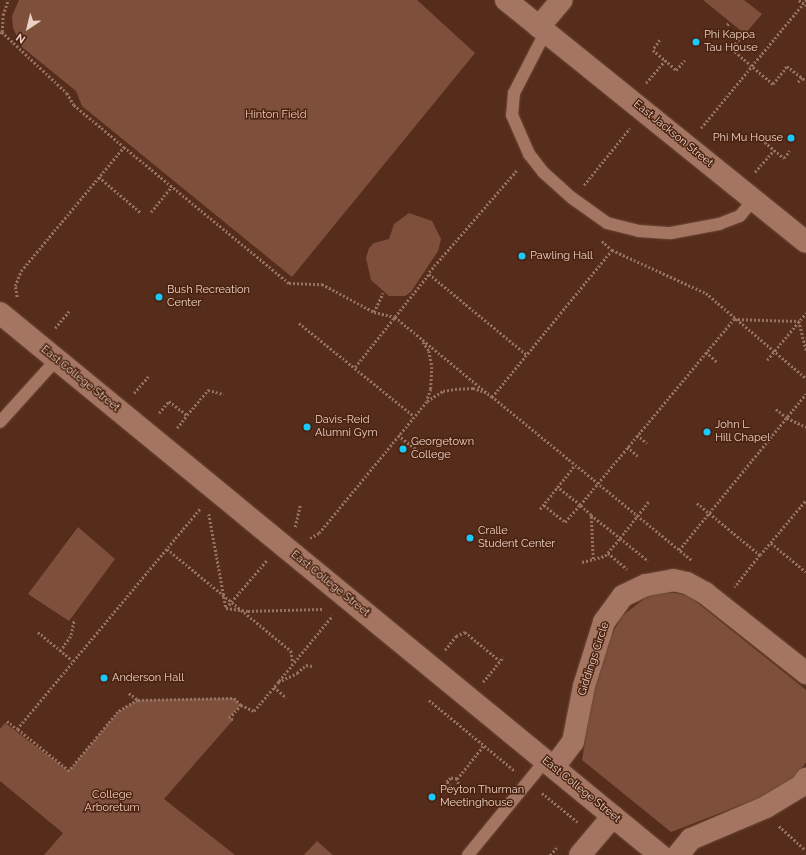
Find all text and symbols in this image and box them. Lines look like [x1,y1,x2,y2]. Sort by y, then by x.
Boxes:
north arrow [8,8,48,48]
place label: Phi Kappa Tau House [704,29,758,55]
text: N [14,31,28,46]
marker: Phi Kappa Tau House [691,37,701,47]
street label: East Jackson Street [630,98,716,170]
park label: Hinton Field [245,108,307,122]
place label: Phi Mu House [713,131,783,145]
marker: Phi Mu House [786,133,796,143]
place label: Pawling Hall [530,249,593,263]
marker: Pawling Hall [517,251,527,261]
place label: Bush Recreation Center [167,284,250,310]
marker: Bush Recreation Center [154,292,164,302]
street label: East College Street [38,343,122,415]
place label: Davis-Reid Alumni Gym [315,414,378,440]
place label: John L. Hill Chapel [715,419,770,445]
marker: Davis-Reid Alumni Gym [302,422,312,432]
marker: John L. Hill Chapel [702,427,712,437]
place label: Georgetown College [411,436,474,462]
marker: Georgetown College [398,444,408,454]
place label: Cralle Student Center [478,525,555,551]
marker: Cralle Student Center [465,533,475,543]
street label: East College Street [288,548,372,620]
street label: Giddings Circle [576,620,612,698]
place label: Anderson Hall [112,671,184,685]
marker: Anderson Hall [99,673,109,683]
street label: East College Street [539,754,623,826]
place label: Peyton Thurman Meetinghouse [440,784,524,810]
park label: College Arboretum [84,789,140,815]
marker: Peyton Thurman Meetinghouse [427,792,437,802]

